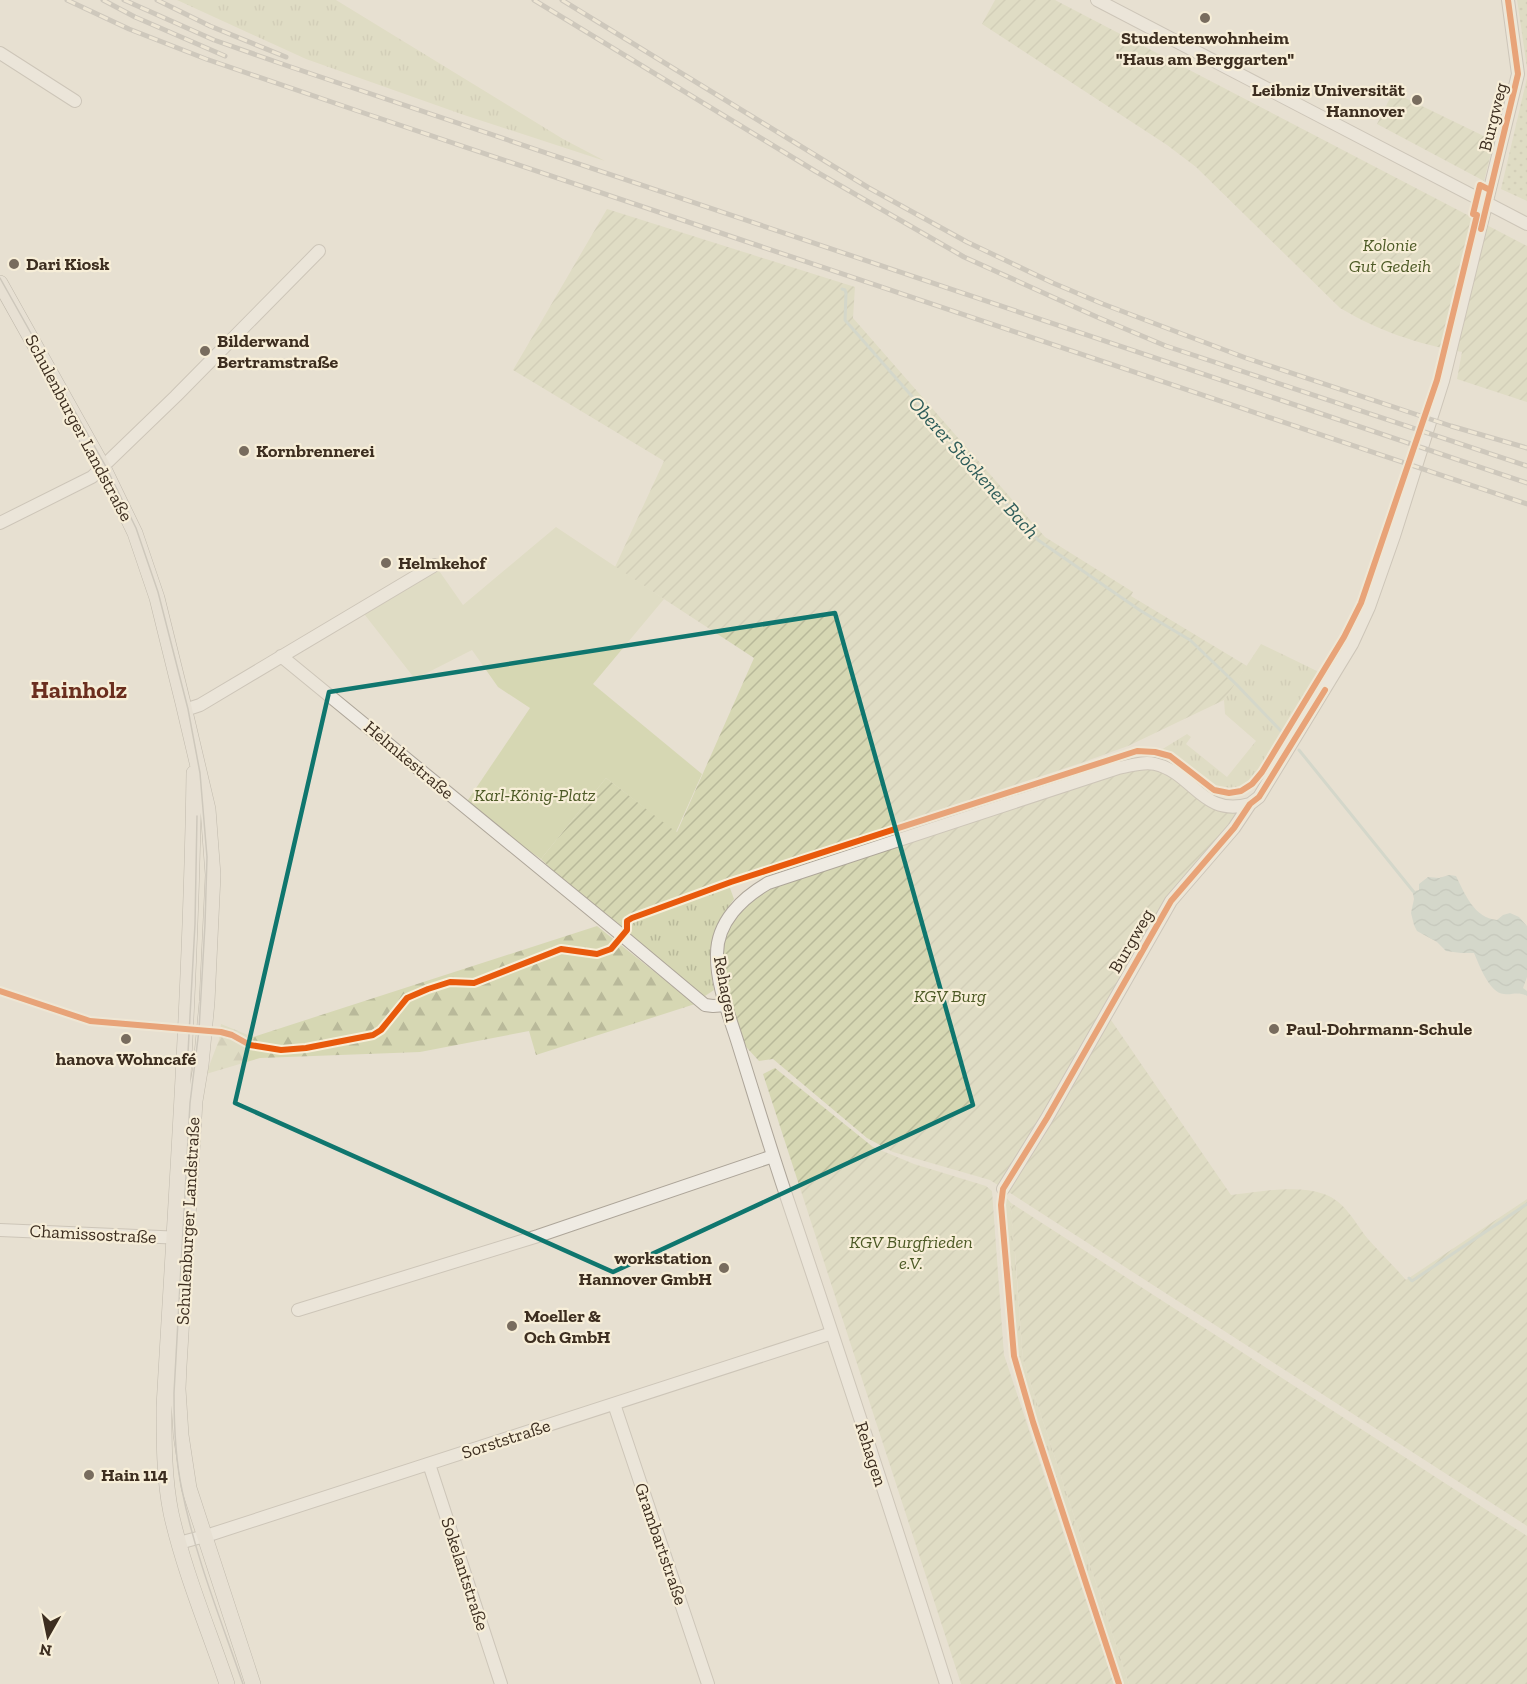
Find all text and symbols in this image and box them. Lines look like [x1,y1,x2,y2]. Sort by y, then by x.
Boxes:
marker: Studentenwohnheim "Haus am Berggarten" [1198,11,1212,25]
place label: Studentenwohnheim "Haus am Berggarten" [1116,27,1294,70]
place label: Leibniz Universität Hannover [1252,79,1406,122]
street label: Burgweg [1474,80,1512,154]
marker: Leibniz Universität Hannover [1410,93,1424,107]
park label: Kolonie Gut Gedeih [1349,234,1431,277]
place label: Dari Kiosk [26,253,110,275]
marker: Dari Kiosk [7,257,21,271]
place label: Bilderwand Bertramstraße [217,330,339,373]
street label: Schulenburger Landstraße [20,331,138,525]
marker: Bilderwand Bertramstraße [198,344,212,358]
water label: Oberer Stöckener Bach [904,391,1044,543]
place label: Kornbrennerei [256,440,375,462]
marker: Kornbrennerei [237,444,251,458]
place label: Helmkehof [398,552,487,574]
marker: Helmkehof [379,556,393,570]
district label: Hainholz [31,675,127,704]
street label: Helmkestraße [360,716,458,804]
park label: Karl-König-Platz [474,784,596,806]
street label: Burgweg [1104,905,1158,977]
street label: Rehagen [709,954,743,1025]
park label: KGV Burg [914,985,987,1007]
place label: Paul-Dohrmann-Schule [1286,1018,1472,1040]
marker: Paul-Dohrmann-Schule [1267,1022,1281,1036]
marker: hanova Wohncafé [119,1032,133,1046]
place label: hanova Wohncafé [56,1048,196,1070]
street label: Schulenburger Landstraße [172,1116,204,1326]
street label: Chamissostraße [29,1220,157,1248]
park label: KGV Burgfrieden e.V. [849,1231,973,1274]
place label: workstation Hannover GmbH [579,1247,712,1290]
marker: workstation Hannover GmbH [717,1261,731,1275]
place label: Moeller & Och GmbH [524,1305,610,1348]
marker: Moeller & Och GmbH [505,1319,519,1333]
street label: Sorststraße [459,1414,553,1464]
street label: Rehagen [850,1419,892,1490]
place label: Hain 114 [101,1464,168,1486]
marker: Hain 114 [82,1468,96,1482]
street label: Grambartstraße [630,1480,692,1608]
street label: Sokelantstraße [436,1515,494,1633]
north arrow [18,1606,78,1666]
text: N [38,1640,53,1661]

